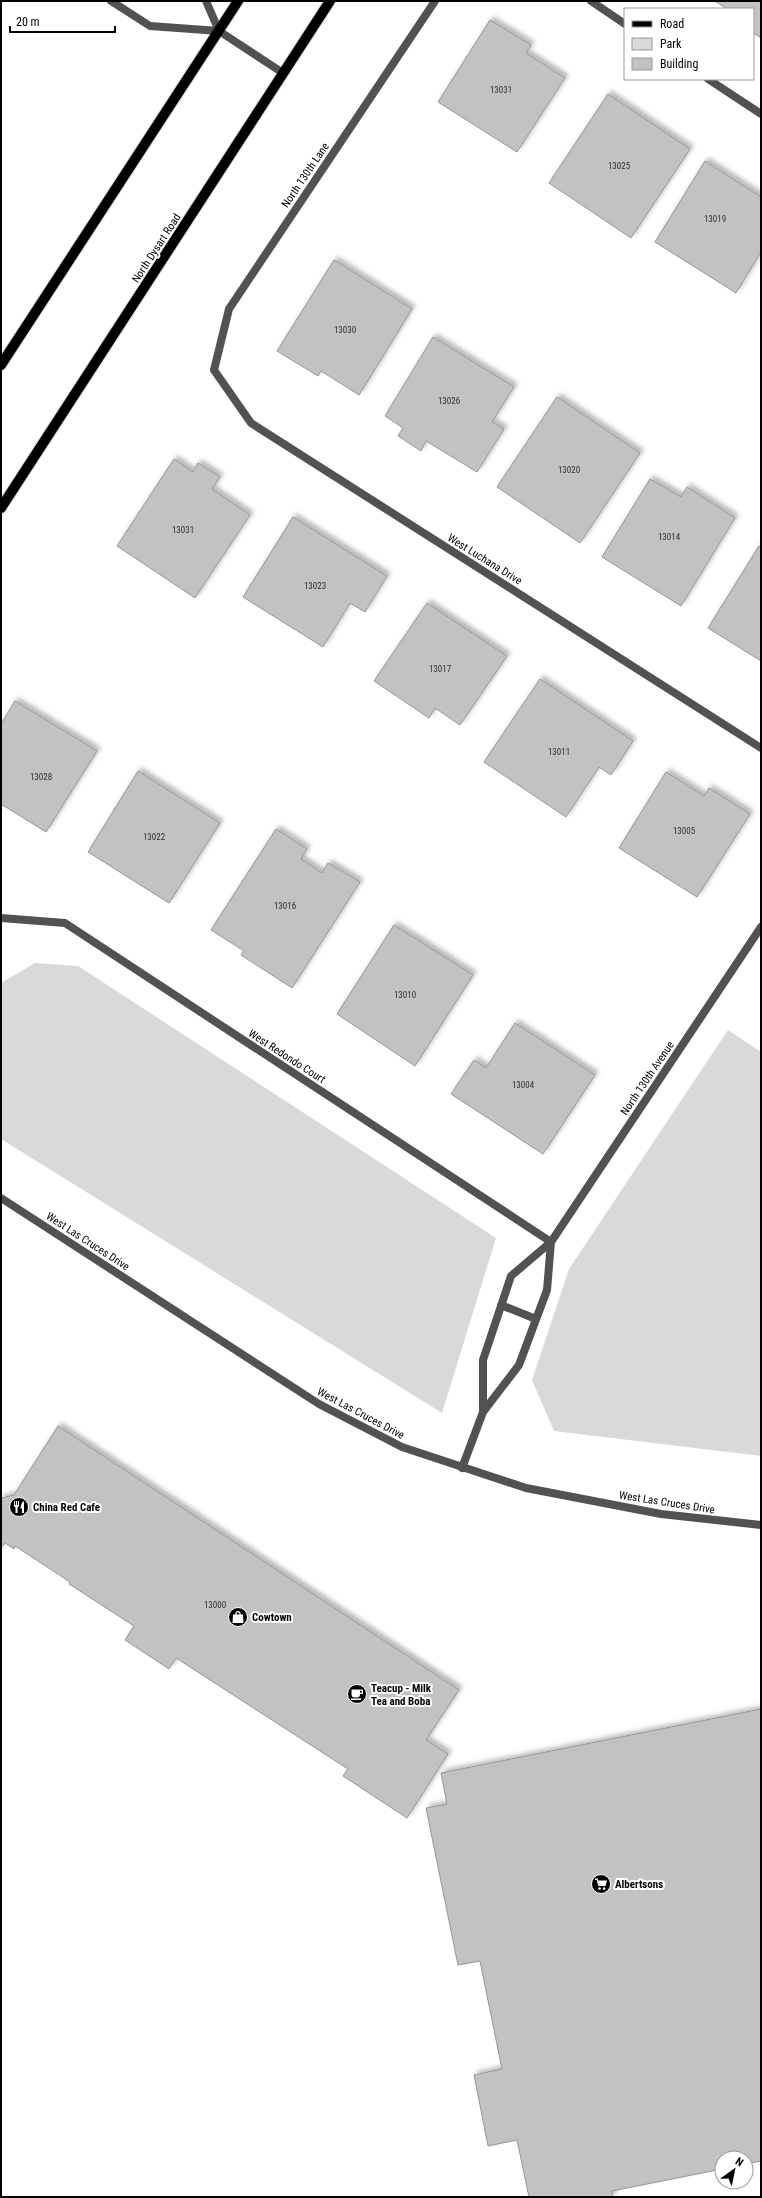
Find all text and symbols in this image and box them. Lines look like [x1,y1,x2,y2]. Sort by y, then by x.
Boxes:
scale bar [10,8,115,34]
legend [624,8,754,80]
text: 20 m [16,15,40,29]
text: Road [660,17,684,31]
text: Park [660,37,682,51]
text: Building [660,57,698,71]
house number: 13031 [490,85,512,95]
street label: North 130th Lane [279,140,332,210]
house number: 13025 [608,161,631,171]
street label: North Dysart Road [129,211,184,285]
house number: 13019 [704,214,726,224]
house number: 13030 [334,325,356,335]
house number: 13026 [438,396,460,406]
house number: 13020 [558,465,580,475]
house number: 13031 [172,525,194,535]
street label: West Luchana Drive [445,531,524,588]
house number: 13014 [658,532,681,542]
house number: 13023 [304,581,326,591]
house number: 13017 [429,664,452,674]
house number: 13011 [548,747,570,757]
house number: 13028 [30,772,52,782]
house number: 13005 [673,826,696,836]
house number: 13022 [143,832,166,842]
house number: 13016 [274,901,296,911]
house number: 13010 [394,990,416,1000]
street label: West Redondo Court [246,1027,328,1086]
street label: North 130th Avenue [618,1039,677,1118]
house number: 13004 [512,1080,535,1090]
street label: West Las Cruces Drive [44,1210,132,1273]
street label: West Las Cruces Drive [315,1385,407,1442]
street label: West Las Cruces Drive [618,1488,716,1516]
restaurant icon: China Red Cafe [8,1496,30,1518]
place label: China Red Cafe [33,1501,100,1514]
house number: 13000 [204,1600,226,1610]
shop icon: Cowtown [227,1606,249,1628]
place label: Cowtown [252,1611,292,1624]
place label: Teacup - Milk Tea and Boba [371,1682,432,1708]
cafe icon: Teacup - Milk Tea and Boba [346,1683,368,1705]
supermarket icon: Albertsons [590,1873,612,1895]
place label: Albertsons [615,1878,663,1891]
north arrow [714,2150,754,2190]
text: N [733,2155,746,2169]

